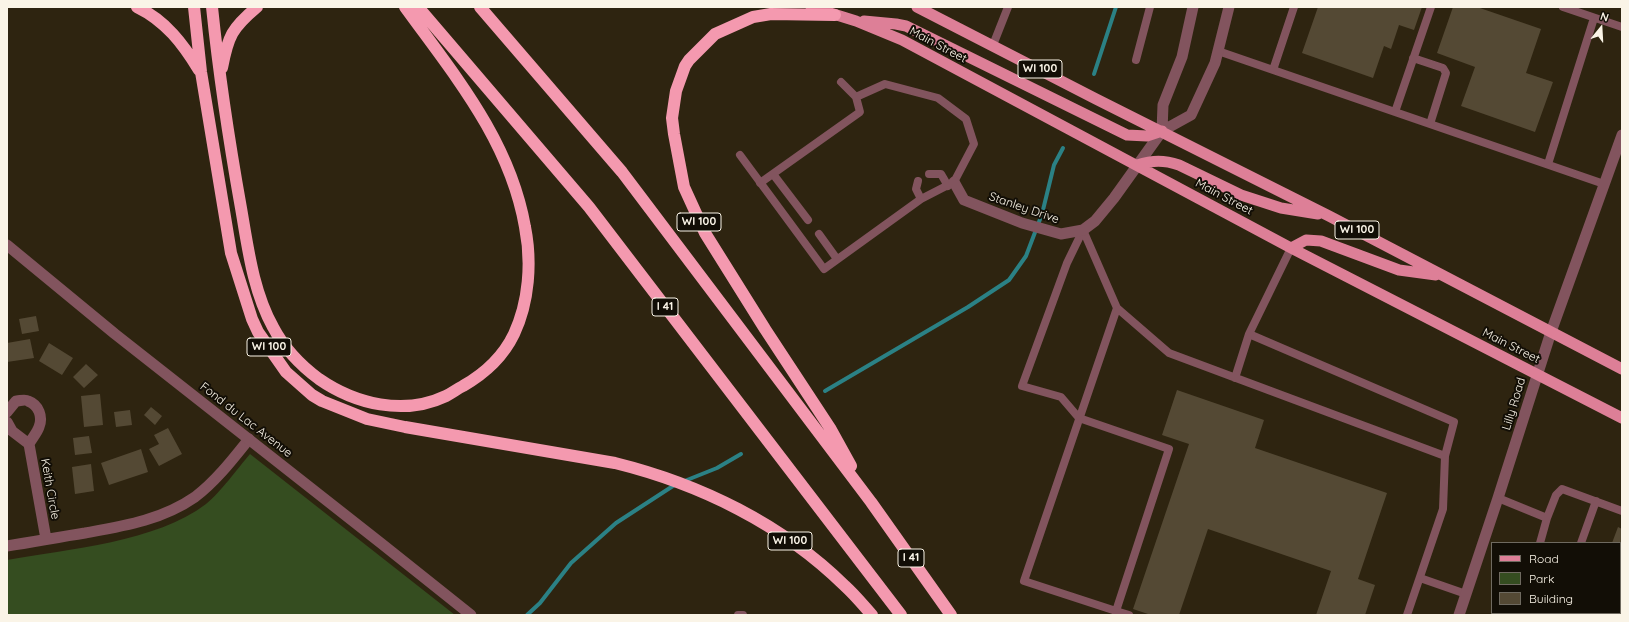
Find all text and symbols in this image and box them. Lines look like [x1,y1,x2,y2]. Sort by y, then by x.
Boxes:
north arrow [1581,8,1621,48]
text: N [1599,9,1611,24]
street label: Main Street [907,24,969,66]
road number: WI 100 [1018,60,1062,78]
street label: Main Street [1193,176,1255,218]
street label: Stanley Drive [987,189,1061,227]
road number: WI 100 [677,213,721,231]
road number: WI 100 [1335,221,1379,239]
road number: I 41 [652,298,678,316]
street label: Main Street [1480,325,1542,367]
road number: WI 100 [247,338,291,356]
street label: Lilly Road [1499,376,1529,432]
street label: Fond du Lac Avenue [197,380,295,460]
street label: Keith Circle [38,457,62,521]
road number: WI 100 [768,532,812,550]
legend [1491,542,1621,614]
road number: I 41 [898,549,924,567]
text: Road [1529,551,1559,566]
text: Park [1529,571,1554,586]
text: Building [1529,591,1573,606]

